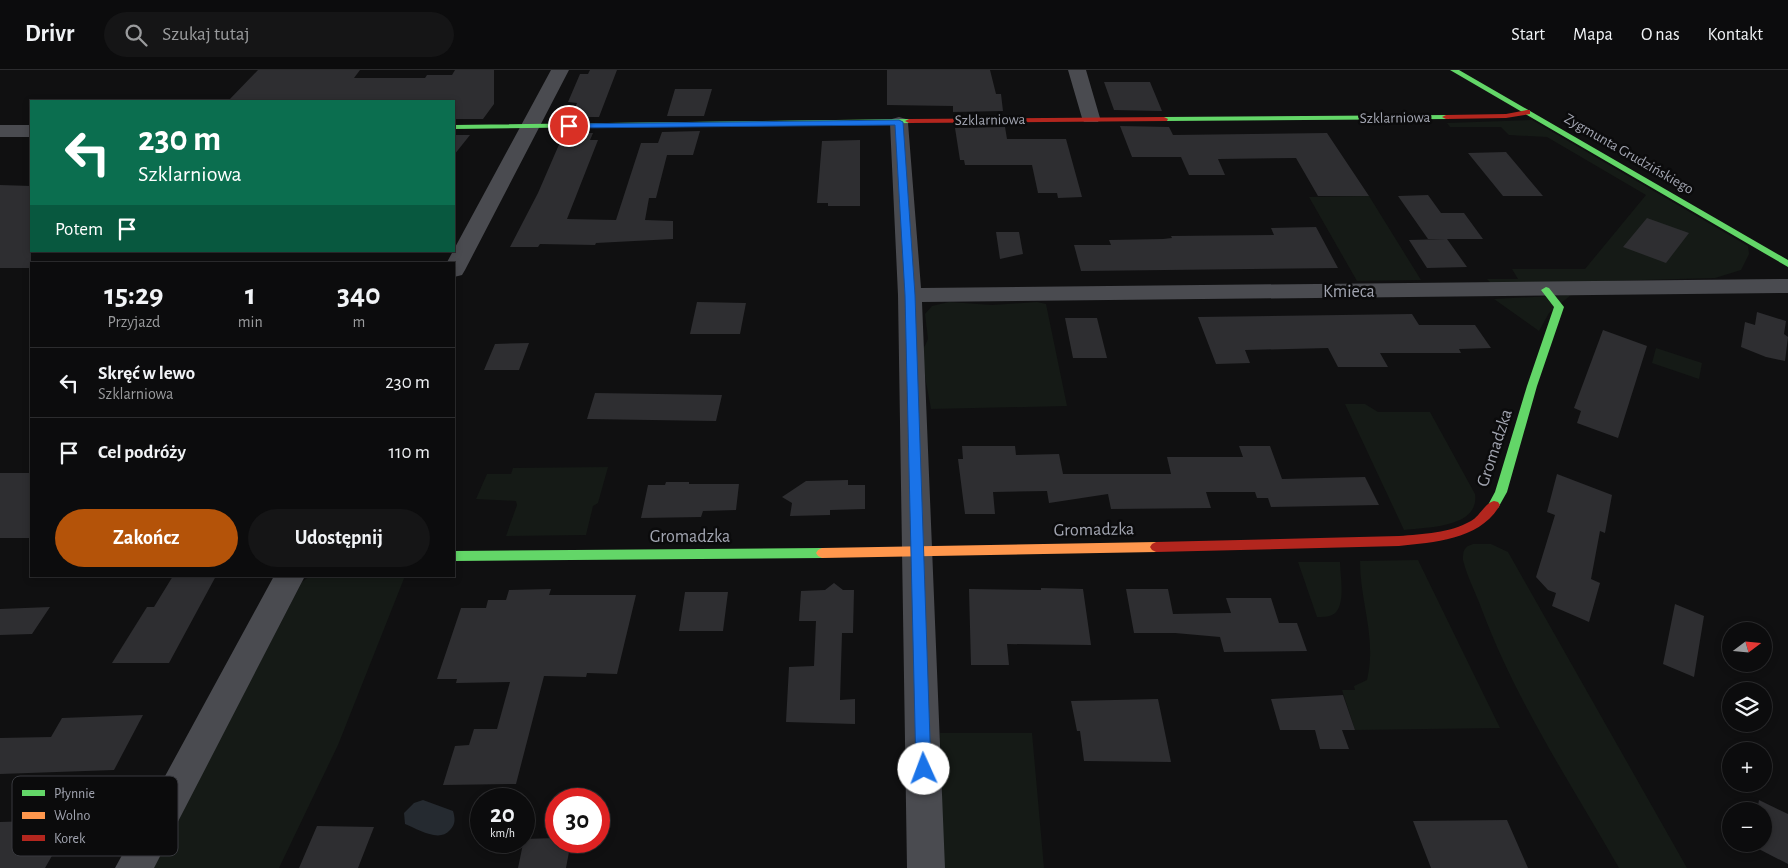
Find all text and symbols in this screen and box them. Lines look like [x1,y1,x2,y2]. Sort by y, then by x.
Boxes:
search box [104,12,454,57]
icon: search [122,21,150,49]
text: Drivr [25,22,74,46]
text: Szukaj tutaj [162,25,250,44]
text: Start [1511,26,1545,44]
text: Mapa [1573,26,1613,44]
text: O nas [1641,26,1680,44]
text: Kontakt [1708,26,1763,44]
pin [548,105,590,147]
street label: Szklarniowa [1359,110,1431,126]
street label: Zygmunta Grudzińskiego [1562,111,1696,197]
icon: arrive [555,112,583,140]
street label: Szklarniowa [954,112,1026,128]
icon: left [55,120,120,185]
text: 230 m [138,122,221,157]
text: Szklarniowa [138,163,242,185]
icon: arrive [113,215,141,243]
text: Potem [55,220,103,239]
text: 15:29 [104,280,164,310]
text: 1 [245,280,256,310]
text: 340 [337,280,381,310]
street label: Kmieca [1323,283,1375,301]
text: Przyjazd [107,314,160,330]
text: min [238,314,263,330]
text: m [352,314,365,330]
text: Skręć w lewo [98,364,195,383]
icon: left [55,369,83,397]
text: 230 m [385,373,430,392]
text: Szklarniowa [98,386,173,402]
street label: Gromadzka [1474,407,1516,489]
icon: arrive [55,439,83,467]
text: Cel podróży [98,443,186,462]
text: 110 m [389,443,430,462]
button: Zakończ [55,509,238,567]
button: Udostępnij [248,509,430,567]
street label: Gromadzka [1054,520,1134,540]
street label: Gromadzka [650,528,730,546]
north arrow [1722,622,1772,672]
map controls [1722,622,1772,852]
button: layers [1722,682,1772,732]
position arrow [897,742,949,794]
button: + [1722,742,1772,792]
legend [12,776,178,856]
text: Płynnie [54,787,95,801]
speed limit sign: 30 [545,788,610,853]
text: 20 [490,802,515,827]
button: − [1722,802,1772,852]
text: Wolno [54,809,90,823]
text: km/h [490,827,515,839]
text: Korek [54,832,86,846]

